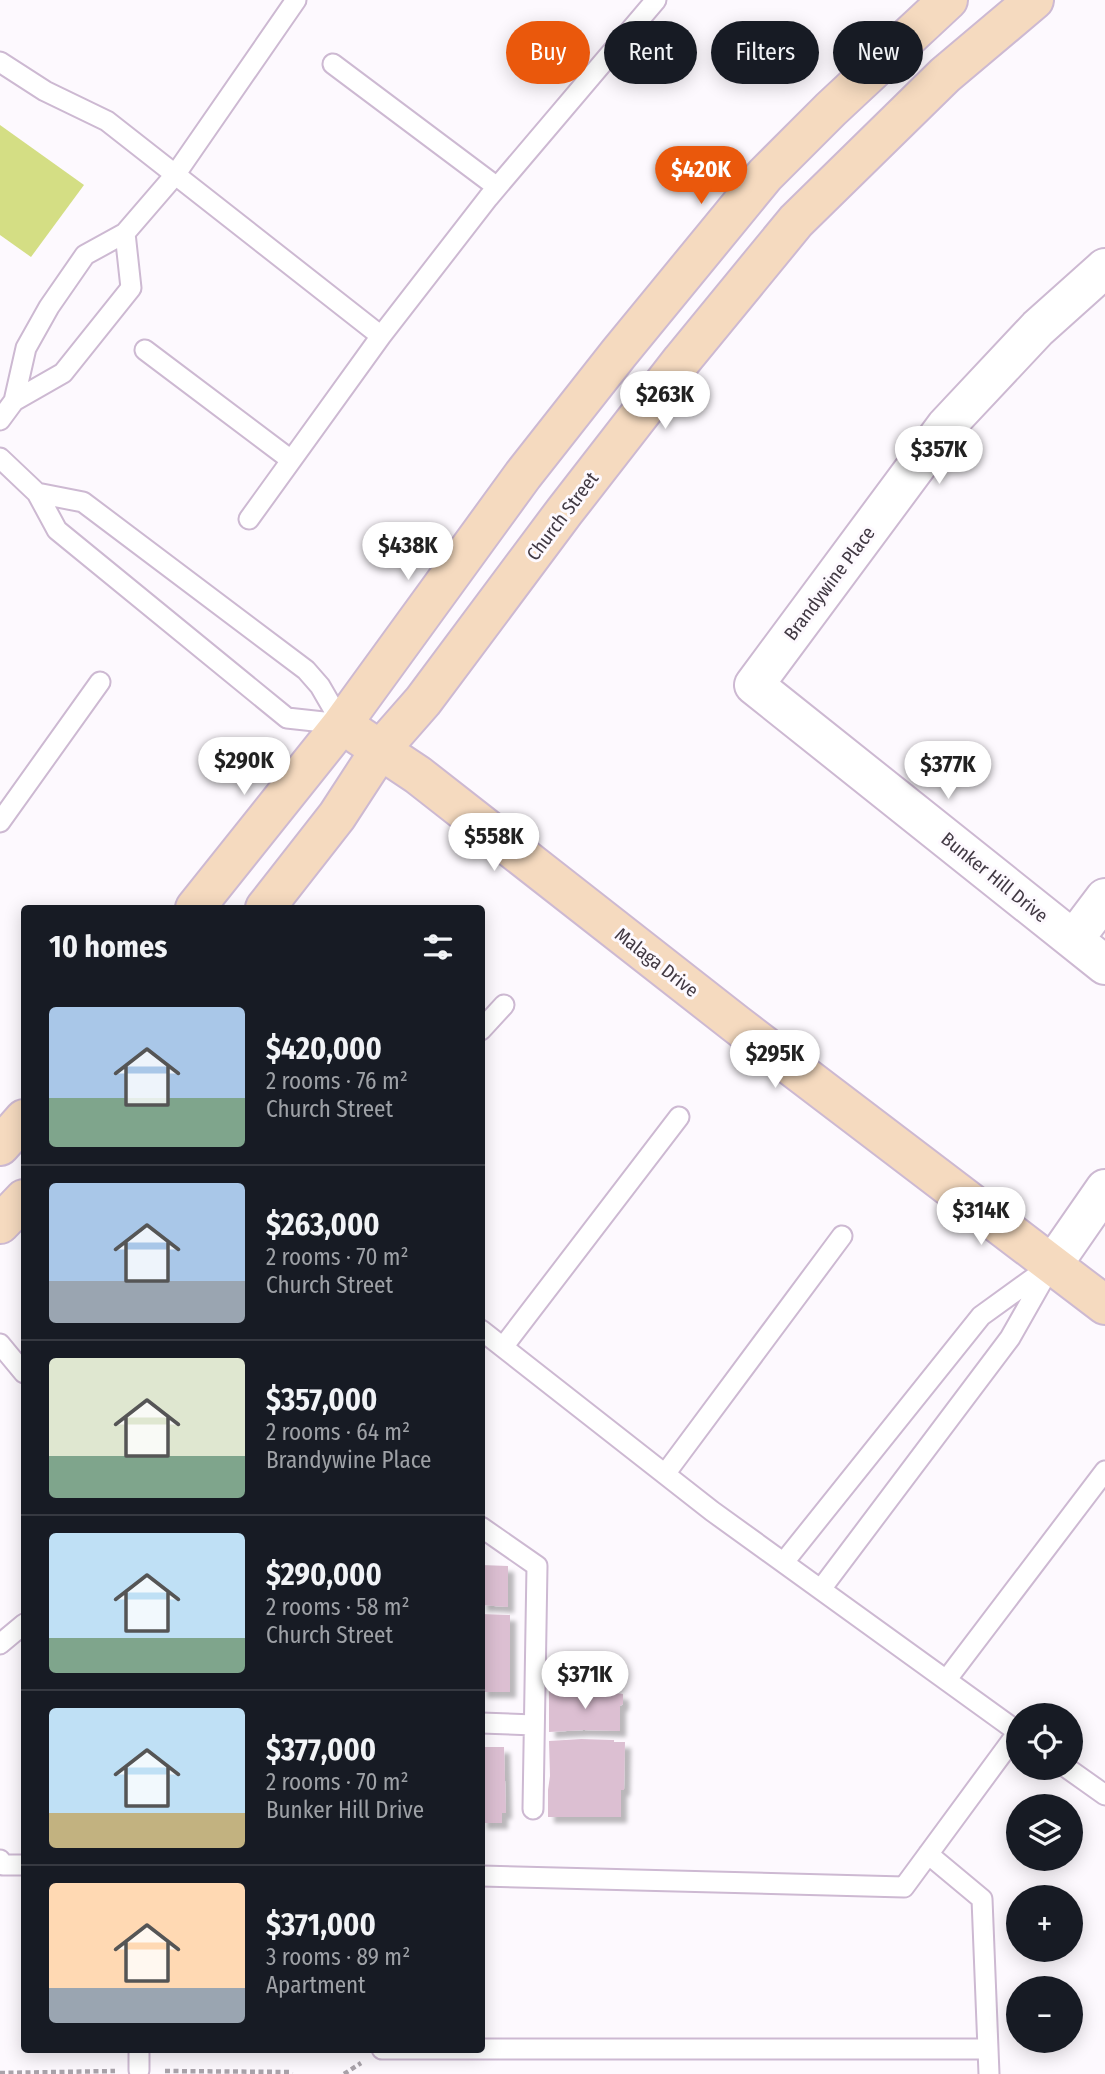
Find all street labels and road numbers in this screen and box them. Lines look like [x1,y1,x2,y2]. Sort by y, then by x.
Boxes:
street label: Church Street [522,467,604,565]
street label: Brandywine Place [779,522,880,645]
street label: Bunker Hill Drive [937,827,1053,927]
street label: Malaga Drive [611,923,703,1002]

